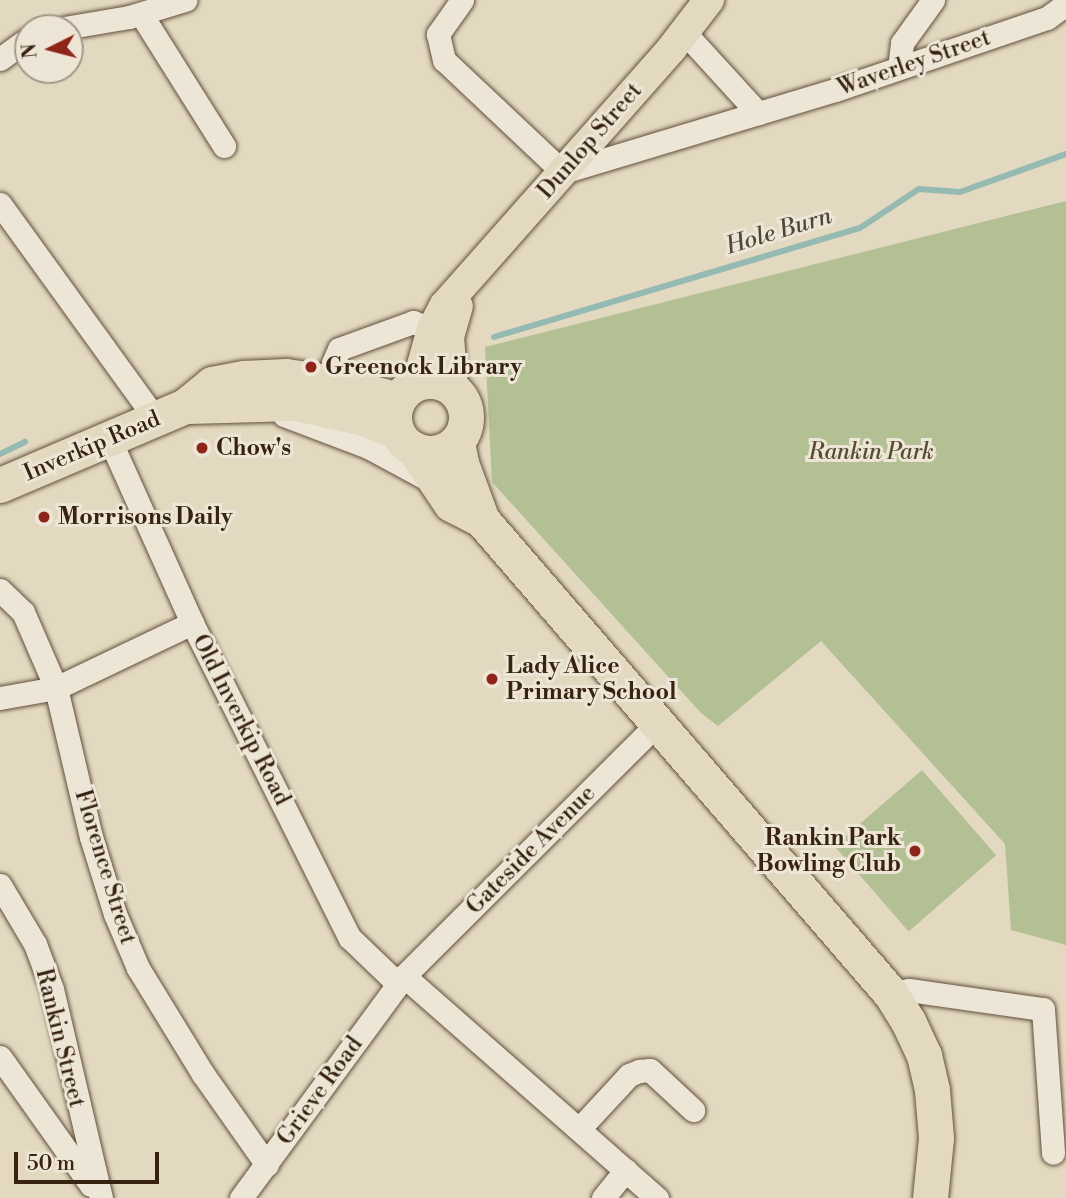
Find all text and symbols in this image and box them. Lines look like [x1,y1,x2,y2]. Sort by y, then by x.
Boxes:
north arrow [14,14,84,84]
street label: Waverley Street [834,24,994,102]
text: N [17,42,43,60]
street label: Dunlop Street [532,77,648,205]
water label: Hole Burn [723,202,835,262]
place label: Greenock Library [325,353,522,381]
marker: Greenock Library [303,359,319,375]
street label: Inverkip Road [20,405,164,487]
place label: Chow's [216,434,291,462]
park label: Rankin Park [808,438,934,466]
marker: Chow's [194,440,210,456]
place label: Morrisons Daily [58,503,233,531]
marker: Morrisons Daily [36,509,52,525]
street label: Old Inverkip Road [186,630,296,810]
place label: Lady Alice Primary School [506,652,677,706]
marker: Lady Alice Primary School [484,671,500,687]
street label: Gateside Avenue [461,780,601,920]
street label: Florence Street [68,786,142,948]
place label: Rankin Park Bowling Club [756,824,901,878]
marker: Rankin Park Bowling Club [907,843,923,859]
street label: Rankin Street [29,966,91,1110]
street label: Grieve Road [271,1031,369,1151]
scale bar [18,1138,163,1182]
text: 50 m [27,1151,75,1177]

